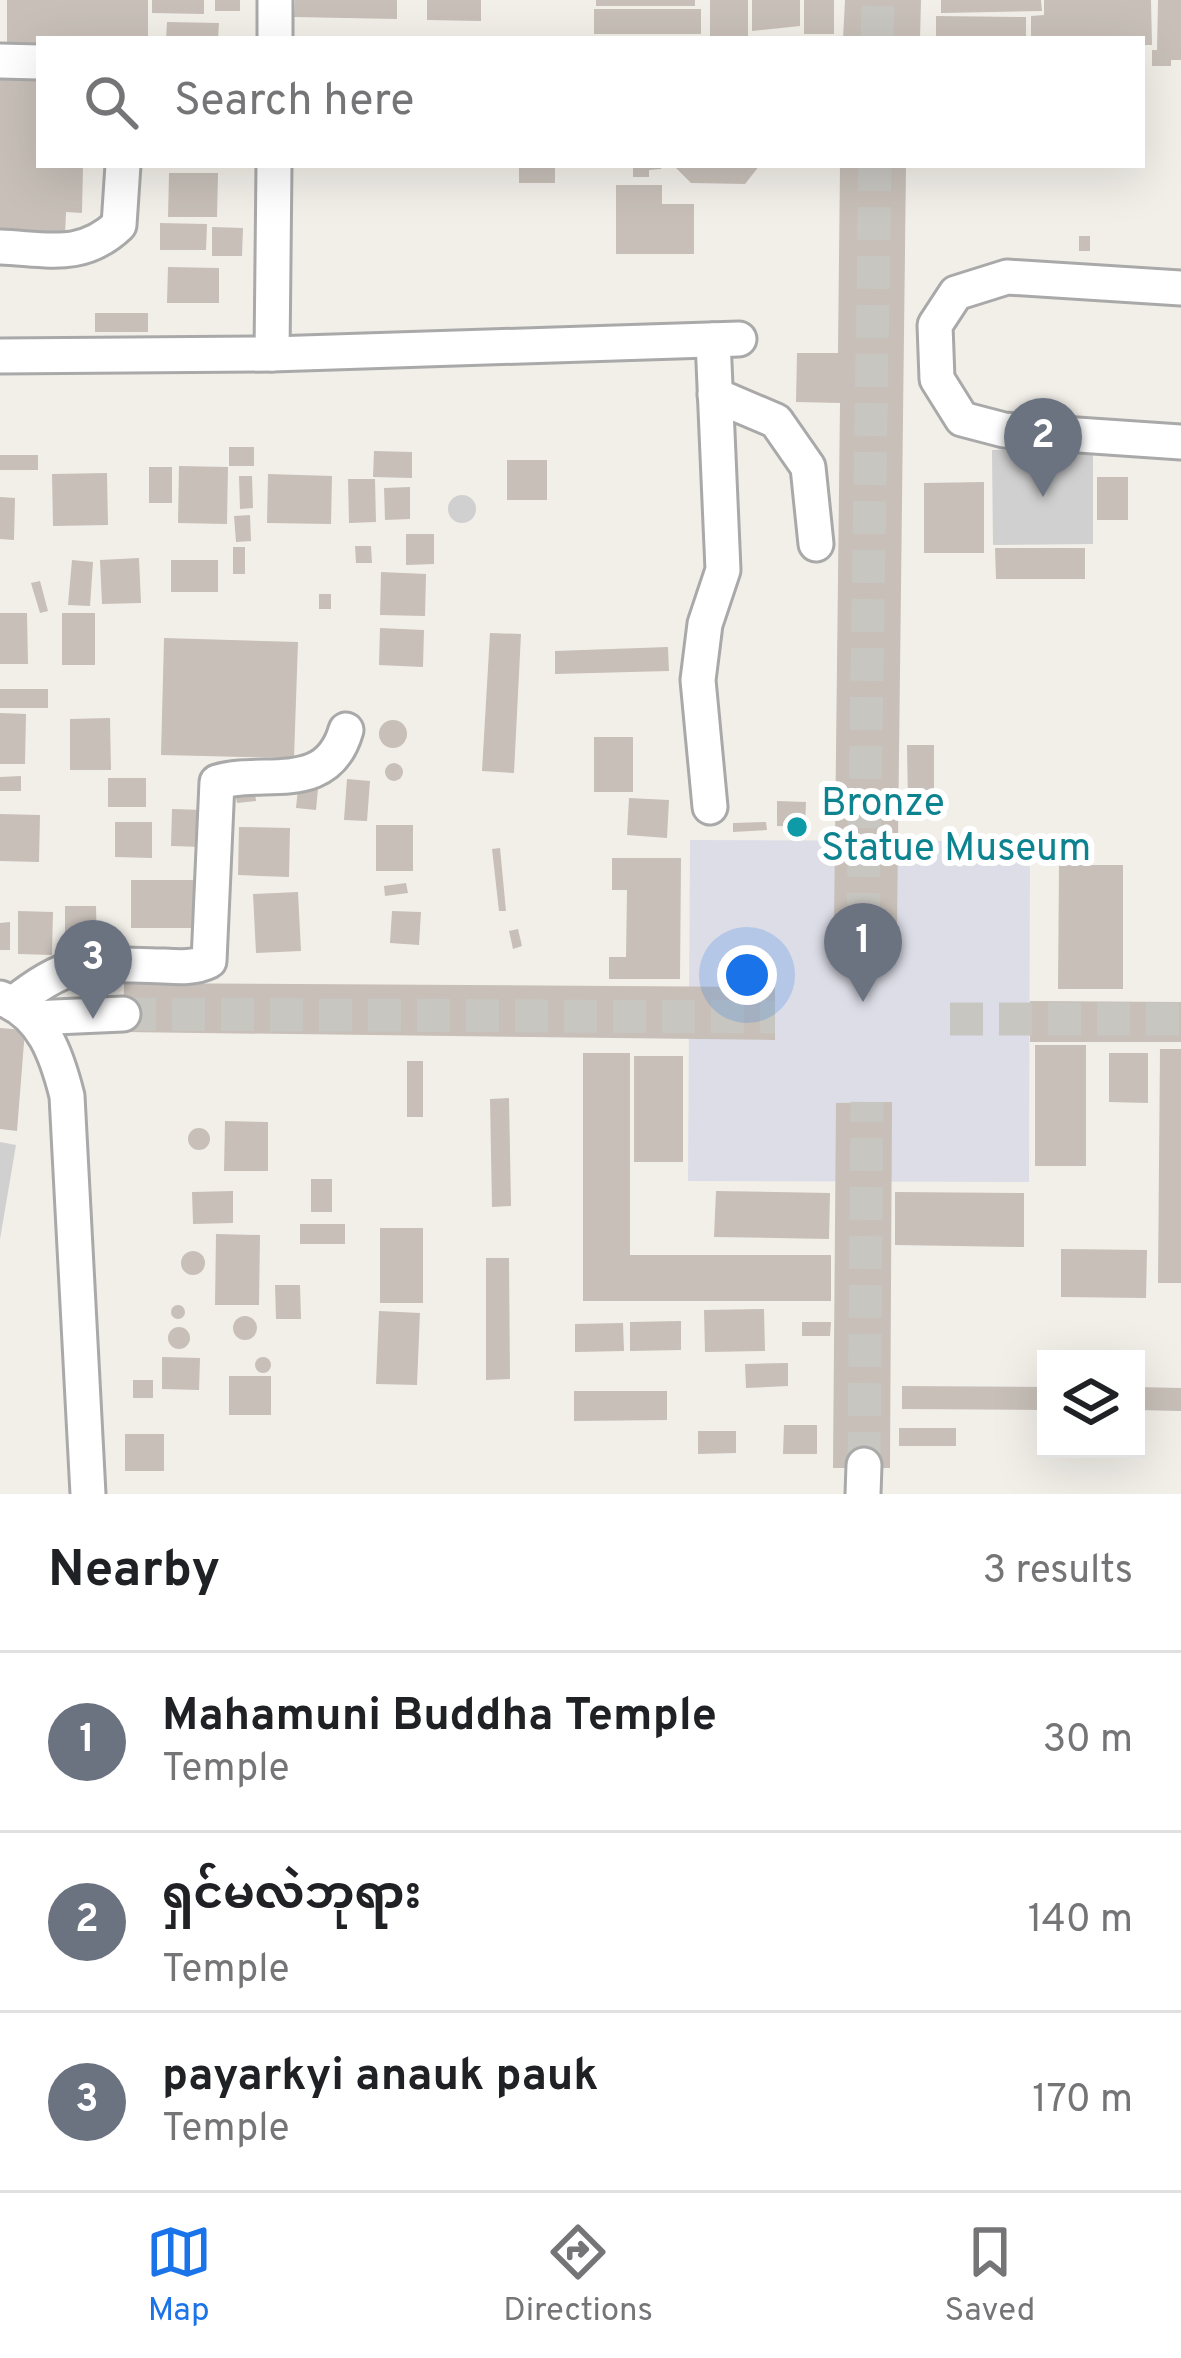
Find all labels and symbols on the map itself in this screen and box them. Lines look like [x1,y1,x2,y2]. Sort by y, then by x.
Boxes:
pin: 2 [1004,398,1082,497]
place label: Bronze Statue Museum [821,781,1091,875]
marker: Bronze Statue Museum [784,814,810,840]
pin: 1 [824,903,902,1002]
pin: 3 [54,920,132,1019]
your location [717,945,777,1005]

